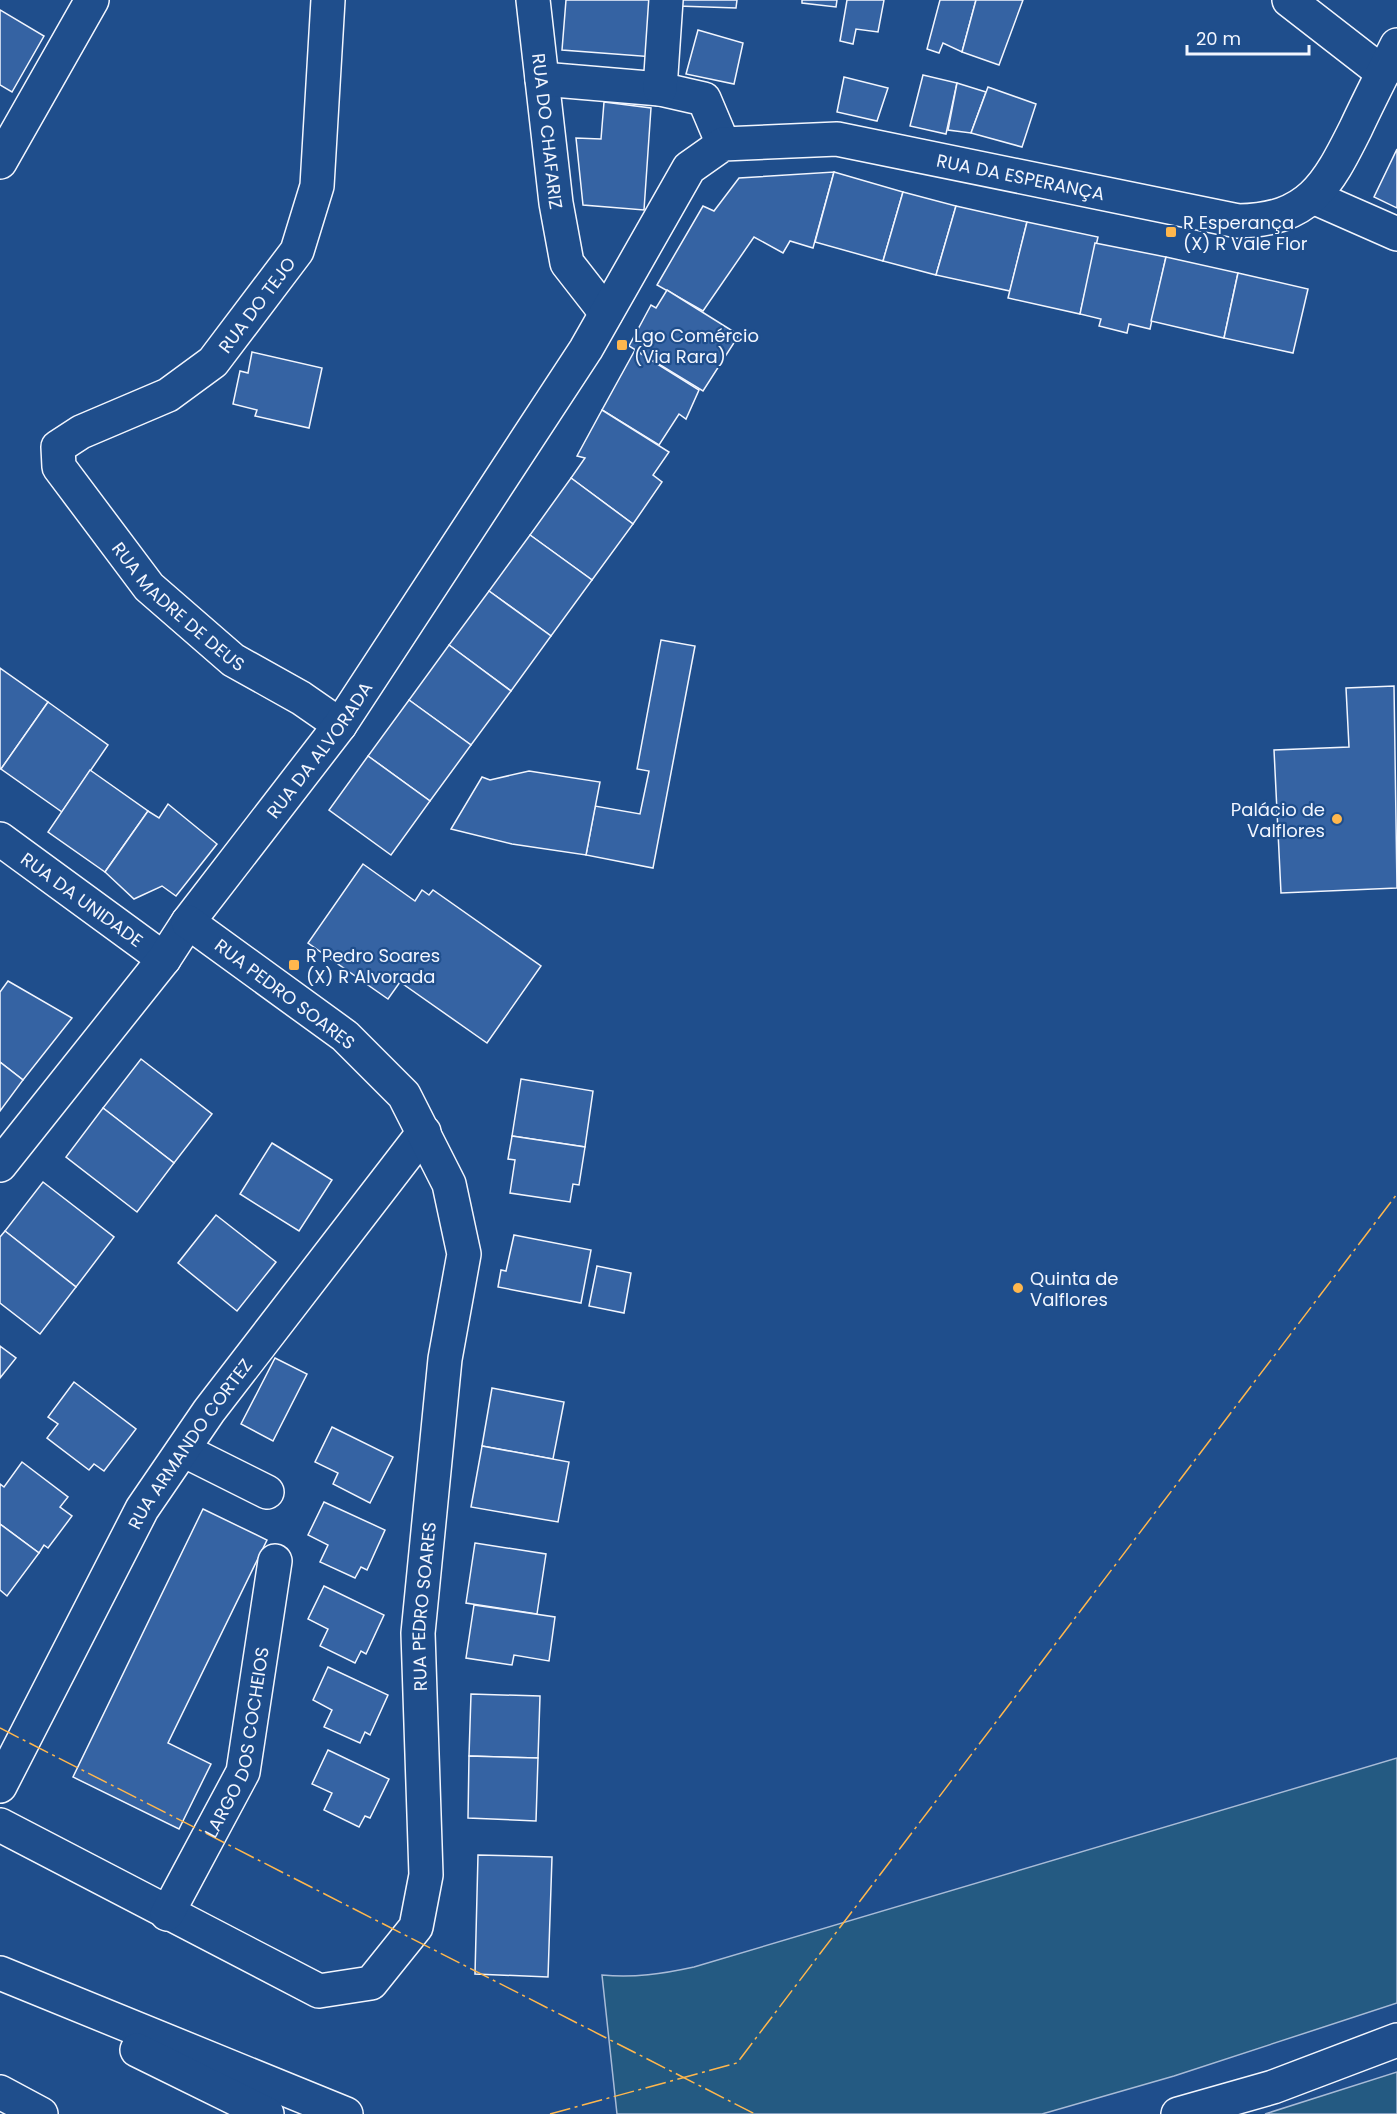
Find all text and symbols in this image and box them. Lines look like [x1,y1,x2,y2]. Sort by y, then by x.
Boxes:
scale bar [1187,18,1308,56]
text: 20 m [1196,26,1241,51]
street label: RUA DO CHAFARIZ [527,52,569,211]
street label: RUA DA ESPERANÇA [934,147,1107,206]
place label: R Esperança (X) R Vale Flor [1183,210,1308,256]
marker: R Esperança (X) R Vale Flor [1164,225,1178,239]
street label: RUA DO TEJO [213,252,301,358]
place label: Lgo Comércio (Via Rara) [634,323,759,369]
marker: Lgo Comércio (Via Rara) [615,338,629,352]
street label: RUA MADRE DE DEUS [107,536,249,677]
street label: RUA DA ALVORADA [260,677,378,823]
place label: Palácio de Valflores [1231,797,1325,843]
marker: Palácio de Valflores [1330,812,1344,826]
street label: RUA DA UNIDADE [16,846,149,952]
street label: RUA PEDRO SOARES [210,933,360,1055]
place label: R Pedro Soares (X) R Alvorada [306,943,440,989]
marker: R Pedro Soares (X) R Alvorada [287,958,301,972]
place label: Quinta de Valflores [1030,1266,1119,1312]
marker: Quinta de Valflores [1011,1281,1025,1295]
street label: RUA ARMANDO CORTEZ [121,1353,258,1533]
street label: RUA PEDRO SOARES [405,1520,441,1692]
street label: LARGO DOS COCHEIOS [198,1645,274,1842]

